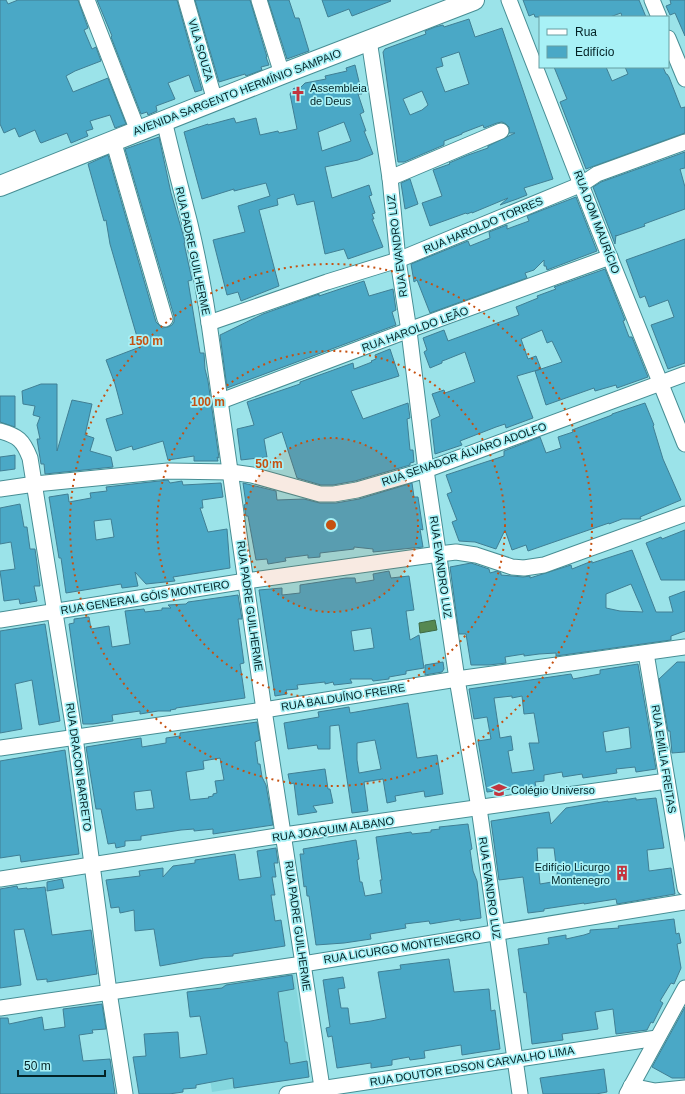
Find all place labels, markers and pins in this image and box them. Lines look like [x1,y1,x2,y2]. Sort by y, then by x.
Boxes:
place label: Assembleia de Deus [310,82,368,107]
church icon: Assembleia de Deus [289,85,307,103]
centre of rings [324,518,338,532]
school or university icon: Colégio Universo [490,781,508,799]
place label: Colégio Universo [511,784,595,796]
place label: Edifício Licurgo Montenegro [535,861,610,886]
building icon: Edifício Licurgo Montenegro [613,864,631,882]

